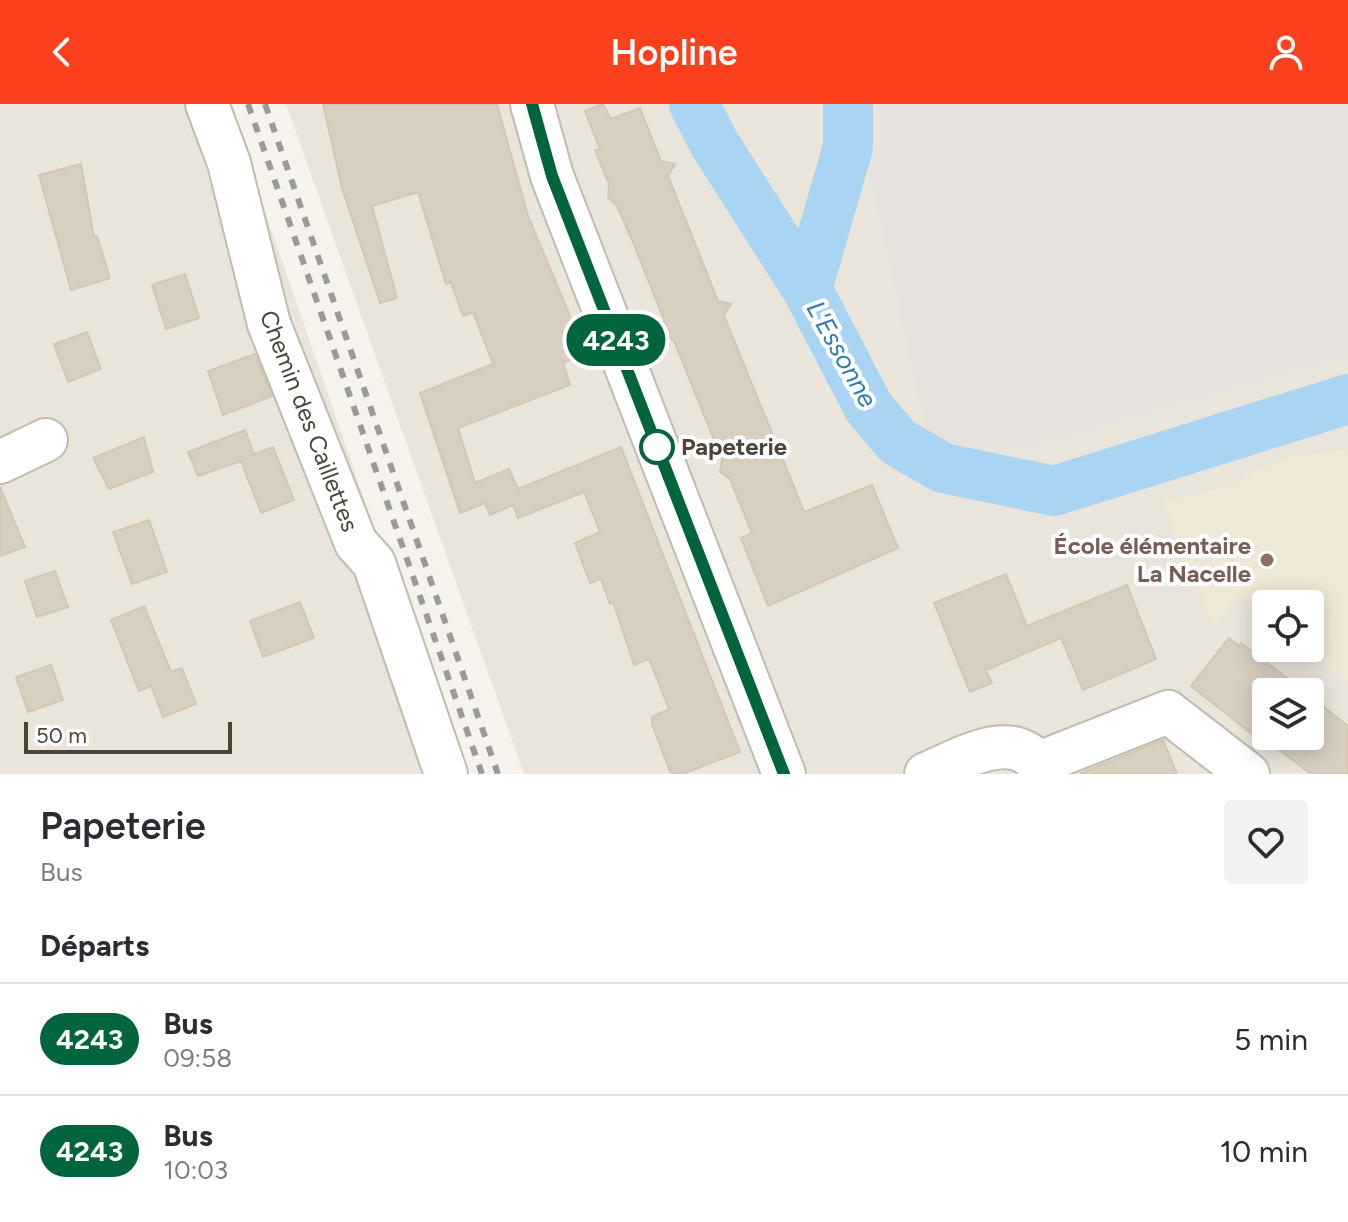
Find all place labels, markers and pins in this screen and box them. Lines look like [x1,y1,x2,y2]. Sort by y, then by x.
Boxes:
marker: Papeterie [640,430,674,464]
place label: Papeterie [681,432,787,461]
place label: École élémentaire La Nacelle [1054,531,1251,588]
marker: École élémentaire La Nacelle [1258,551,1276,569]

